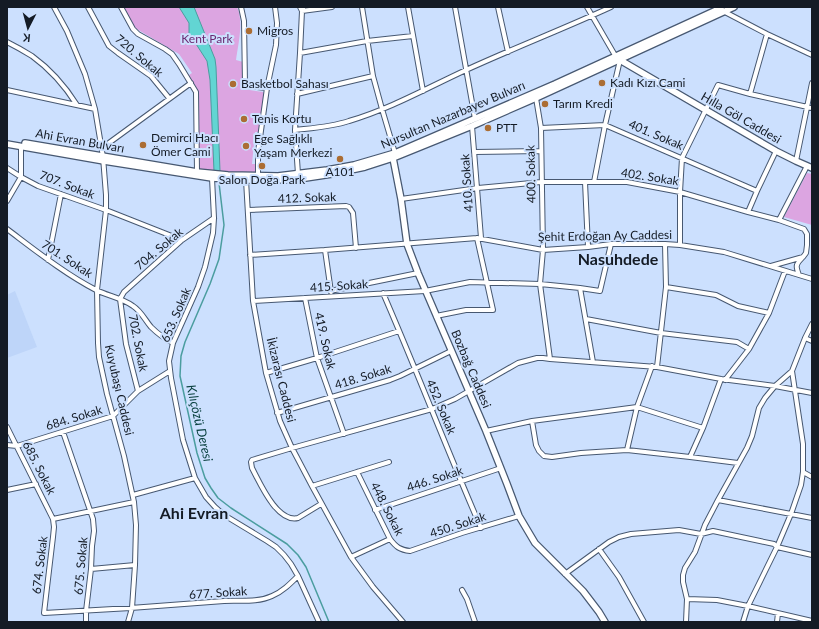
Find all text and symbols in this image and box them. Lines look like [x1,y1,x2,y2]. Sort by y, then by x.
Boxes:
north arrow [8,8,48,48]
place label: Migros [257,23,293,38]
marker: Migros [244,26,254,36]
street label: 720. Sokak [112,31,167,81]
park label: Kent Park [181,31,234,46]
text: K [22,32,31,45]
place label: Kadı Kızı Cami [610,75,686,90]
place label: Basketbol Sahası [241,76,329,91]
street label: Nursultan Nazarbayev Bulvarı [378,77,527,152]
marker: Kadı Kızı Cami [597,78,607,88]
marker: Basketbol Sahası [228,79,238,89]
street label: Hılla Göl Caddesi [699,89,784,147]
place label: Tarım Kredi [553,96,613,111]
marker: Tarım Kredi [540,99,550,109]
place label: Tenis Kortu [252,111,311,126]
marker: Tenis Kortu [239,114,249,124]
street label: 401. Sokak [626,116,687,153]
place label: PTT [496,120,517,135]
marker: PTT [483,123,493,133]
street label: Ahi Evran Bulvarı [34,125,126,156]
place label: Demirci Hacı Ömer Cami [151,130,219,159]
place label: Ege Sağlıklı Yaşam Merkezi [254,131,332,160]
marker: Demirci Hacı Ömer Cami [138,140,148,150]
marker: Ege Sağlıklı Yaşam Merkezi [241,141,251,151]
street label: 400. Sokak [522,144,539,203]
street label: 410. Sokak [457,153,476,213]
marker: A101 [335,154,345,164]
marker: Salon Doğa Park [257,161,267,171]
place label: A101 [325,164,355,179]
street label: 402. Sokak [620,165,681,189]
street label: 707. Sokak [37,167,98,202]
place label: Salon Doğa Park [219,172,306,187]
street label: 412. Sokak [278,189,337,206]
street label: 704. Sokak [132,224,186,273]
street label: Şehit Erdoğan Ay Caddesi [538,227,672,244]
street label: 701. Sokak [39,236,97,281]
district label: Nasuhdede [578,249,659,268]
street label: 415. Sokak [309,276,369,295]
street label: 653. Sokak [157,284,194,345]
street label: 419. Sokak [312,311,340,372]
street label: 702. Sokak [126,313,152,374]
street label: Bozbağ Caddesi [448,327,495,410]
street label: İkizarası Caddesi [264,336,299,424]
street label: Kuyubaşı Caddesi [102,343,137,437]
street label: 418. Sokak [333,361,394,392]
street label: 452. Sokak [423,377,460,437]
water label: Kılıçözü Deresi [183,383,217,463]
street label: 684. Sokak [44,402,105,433]
street label: 685. Sokak [20,438,60,498]
street label: 446. Sokak [405,462,466,495]
street label: 448. Sokak [368,479,408,539]
district label: Ahi Evran [159,503,228,522]
street label: 450. Sokak [428,508,489,541]
street label: 674. Sokak [29,534,51,595]
street label: 675. Sokak [70,535,91,596]
street label: 677. Sokak [188,583,248,602]

